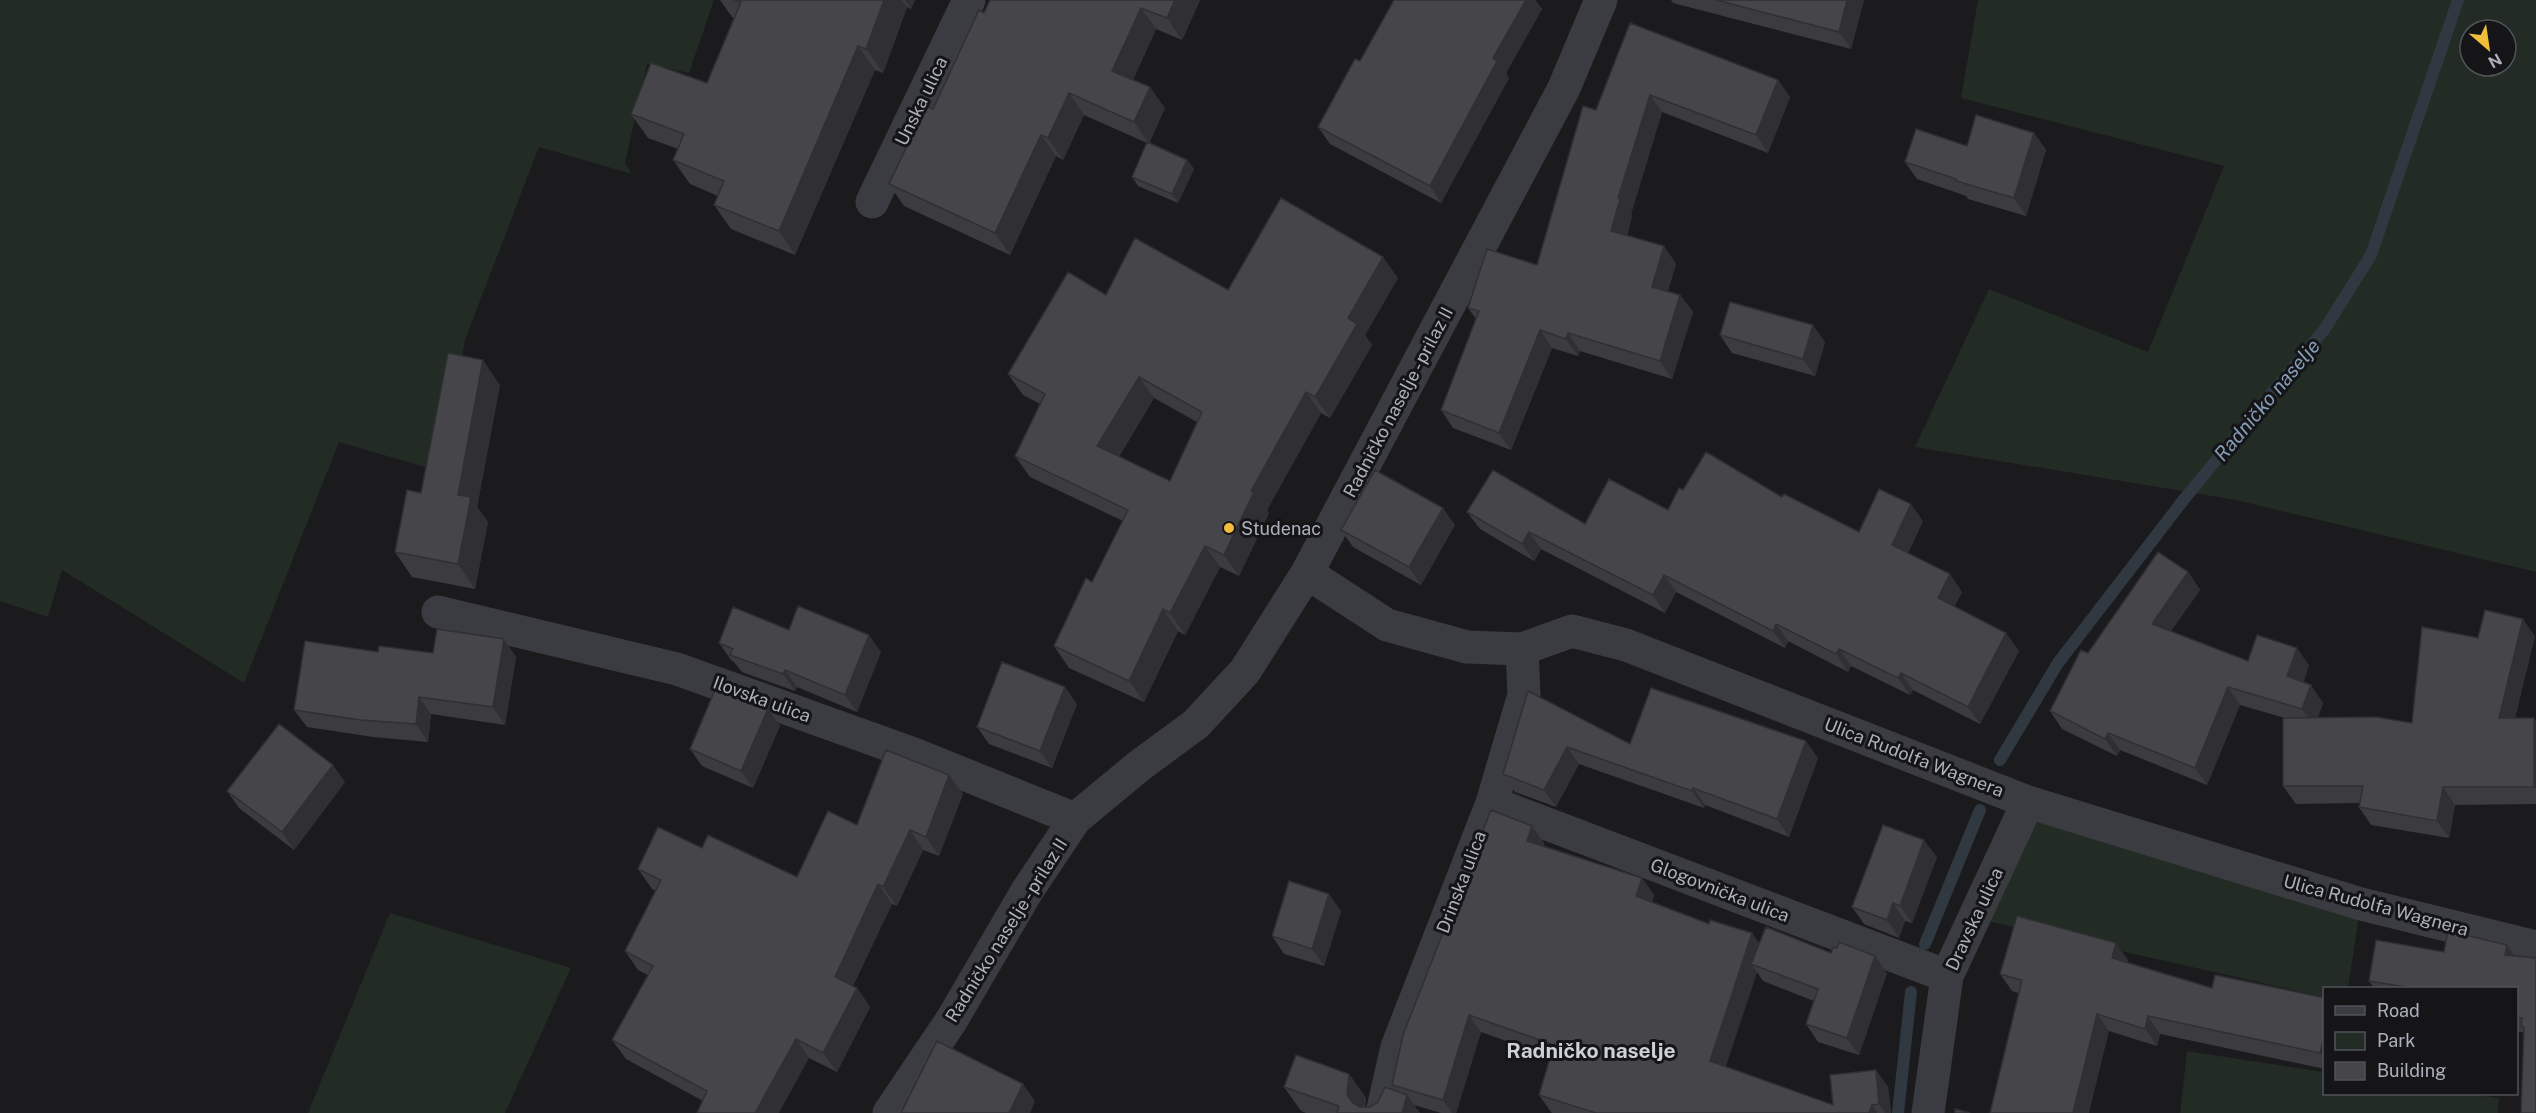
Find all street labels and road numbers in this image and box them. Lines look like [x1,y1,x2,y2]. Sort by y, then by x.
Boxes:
street label: Unska ulica [890,53,952,149]
street label: Radničko naselje - prilaz II [1339,303,1457,501]
street label: Ilovska ulica [710,672,814,726]
street label: Ulica Rudolfa Wagnera [1821,713,2007,801]
street label: Drinska ulica [1432,828,1490,936]
street label: Radničko naselje - prilaz II [941,834,1071,1026]
street label: Glogovnička ulica [1648,854,1792,926]
street label: Dravska ulica [1941,864,2007,974]
street label: Ulica Rudolfa Wagnera [2281,870,2471,940]

